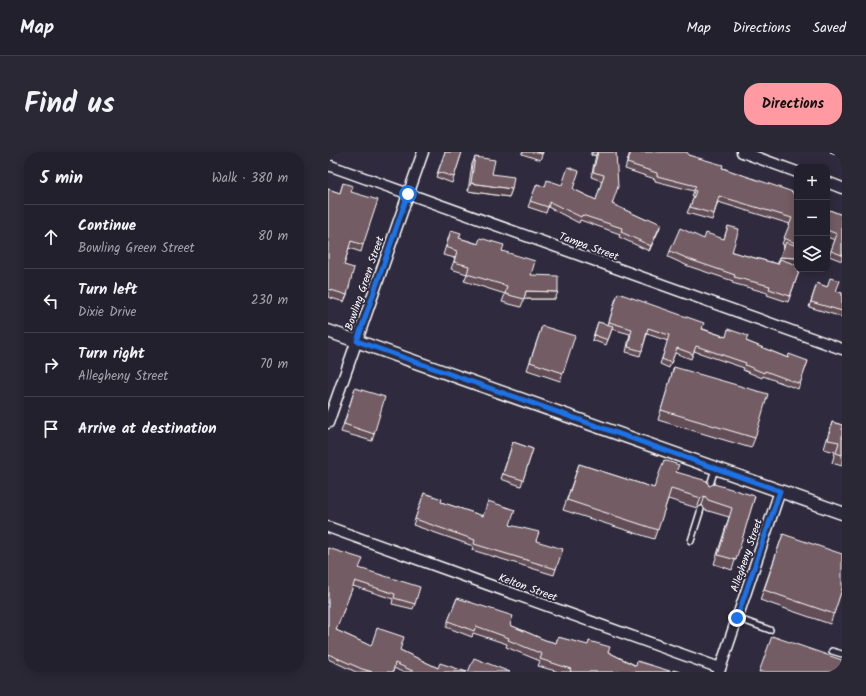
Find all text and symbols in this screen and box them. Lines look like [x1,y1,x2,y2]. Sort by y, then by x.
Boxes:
text: Map [20,13,54,43]
text: Map [686,17,711,39]
text: Directions [733,17,791,39]
text: Saved [813,17,846,39]
text: Find us [24,82,115,127]
button: Directions [744,83,842,125]
map controls [794,164,830,272]
button: + [794,164,830,200]
text: 5 min [40,165,83,192]
text: Walk · 380 m [212,168,288,189]
route start [399,185,417,203]
button: − [794,200,830,236]
text: Continue [78,214,136,238]
icon: ahead [40,226,62,248]
text: 80 m [258,226,288,247]
street label: Tampa Street [556,228,622,266]
street label: Bowling Green Street [340,233,390,333]
button: layers [794,236,830,272]
text: Bowling Green Street [78,238,195,259]
text: Turn left [78,278,138,302]
icon: left [40,290,62,312]
text: 230 m [251,290,288,311]
text: Dixie Drive [78,302,136,323]
text: Turn right [78,342,145,366]
icon: right [40,354,62,376]
text: 70 m [260,354,288,375]
text: Allegheny Street [78,366,168,387]
text: Arrive at destination [78,417,217,441]
icon: arrive [40,418,62,440]
street label: Allegheny Street [726,516,768,594]
street label: Kelton Street [496,569,560,607]
route end [728,609,746,627]

